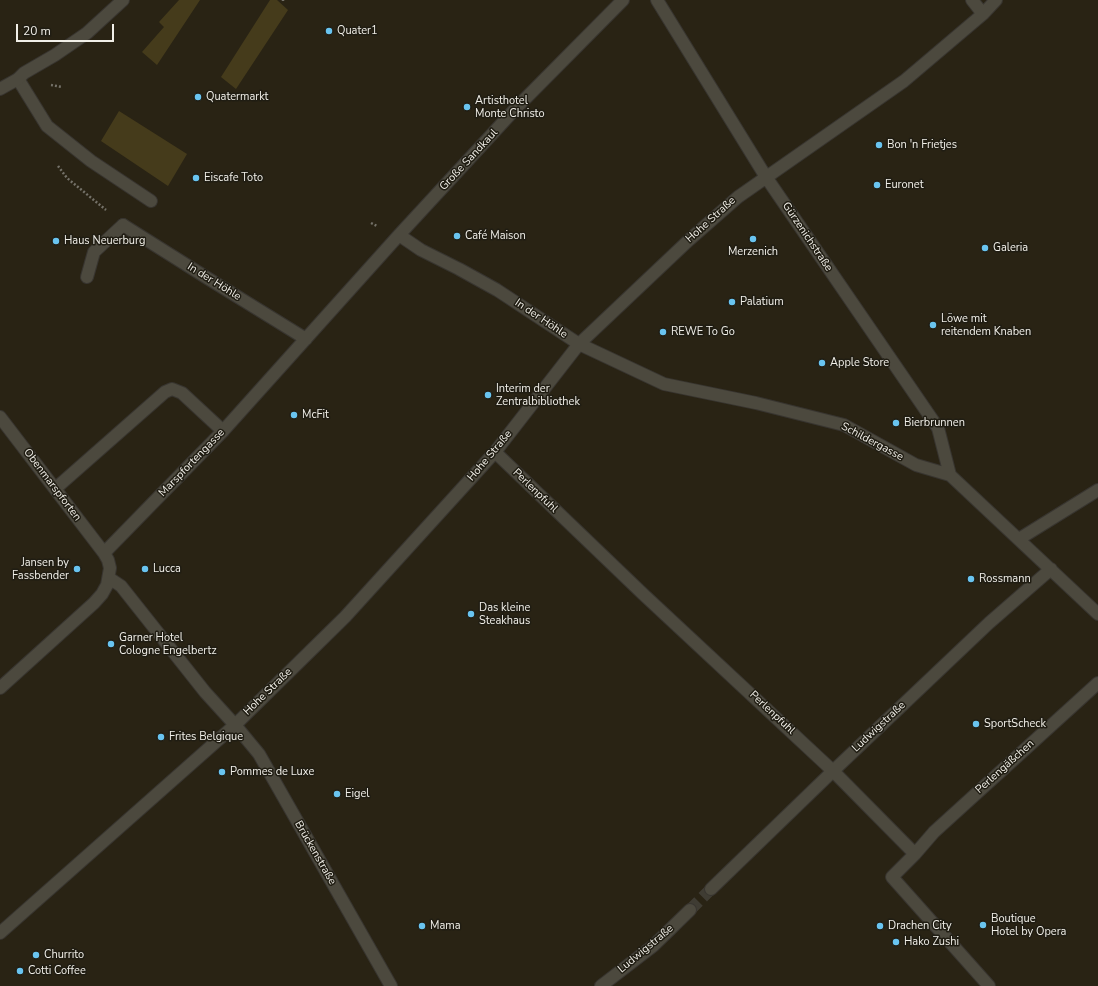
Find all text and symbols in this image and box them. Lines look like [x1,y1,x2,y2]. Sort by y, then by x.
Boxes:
scale bar [18,16,116,42]
text: 20 m [23,23,51,39]
place label: Quater1 [337,24,378,38]
marker: Quater1 [324,26,334,36]
place label: Quatermarkt [206,90,268,104]
marker: Quatermarkt [193,92,203,102]
place label: Artisthotel Monte Christo [475,94,545,120]
marker: Artisthotel Monte Christo [462,102,472,112]
street label: Große Sandkaul [437,126,501,194]
place label: Bon 'n Frietjes [887,138,957,152]
marker: Bon 'n Frietjes [874,140,884,150]
place label: Eiscafe Toto [204,171,263,185]
marker: Eiscafe Toto [191,173,201,183]
place label: Euronet [885,178,924,192]
marker: Euronet [872,180,882,190]
street label: Hohe Straße [683,194,739,246]
street label: Gürzenichstraße [779,200,835,274]
place label: Café Maison [465,229,526,243]
marker: Café Maison [452,231,462,241]
place label: Haus Neuerburg [64,234,145,248]
marker: Merzenich [748,234,758,244]
marker: Haus Neuerburg [51,236,61,246]
place label: Galeria [993,241,1028,255]
marker: Galeria [980,243,990,253]
place label: Merzenich [728,245,778,259]
street label: In der Höhle [185,260,243,304]
place label: Palatium [740,295,784,309]
street label: In der Höhle [512,297,570,341]
marker: Palatium [727,297,737,307]
place label: Löwe mit reitendem Knaben [941,312,1031,338]
marker: Löwe mit reitendem Knaben [928,320,938,330]
place label: REWE To Go [671,325,735,339]
marker: REWE To Go [658,327,668,337]
place label: Apple Store [830,356,889,370]
marker: Apple Store [817,358,827,368]
place label: Interim der Zentralbibliothek [496,382,580,408]
marker: Interim der Zentralbibliothek [483,390,493,400]
place label: McFit [302,408,329,422]
marker: McFit [289,410,299,420]
place label: Bierbrunnen [904,416,965,430]
marker: Bierbrunnen [891,418,901,428]
street label: Schildergasse [839,420,905,464]
street label: Marspfortengasse [156,426,228,500]
street label: Hohe Straße [465,428,515,484]
street label: Obenmarspforten [20,446,84,524]
street label: Perlenpfuhl [510,466,560,516]
place label: Jansen by Fassbender [12,556,69,582]
place label: Lucca [153,562,181,576]
marker: Jansen by Fassbender [72,564,82,574]
marker: Lucca [140,564,150,574]
place label: Rossmann [979,572,1031,586]
marker: Rossmann [966,574,976,584]
place label: Das kleine Steakhaus [479,601,530,627]
marker: Das kleine Steakhaus [466,609,476,619]
place label: Garner Hotel Cologne Engelbertz [119,631,216,657]
marker: Garner Hotel Cologne Engelbertz [106,639,116,649]
street label: Hohe Straße [241,666,295,718]
street label: Perlenpfuhl [746,689,798,737]
street label: Ludwigstraße [850,699,908,755]
place label: SportScheck [984,717,1046,731]
marker: SportScheck [971,719,981,729]
place label: Frites Belgique [169,730,243,744]
marker: Frites Belgique [156,732,166,742]
street label: Perlengäßchen [973,737,1037,797]
place label: Pommes de Luxe [230,765,314,779]
marker: Pommes de Luxe [217,767,227,777]
place label: Eigel [345,787,370,801]
marker: Eigel [332,789,342,799]
street label: Brückenstraße [291,819,339,887]
place label: Boutique Hotel by Opera [991,912,1066,938]
place label: Mama [430,919,460,933]
place label: Drachen City [888,919,952,933]
marker: Boutique Hotel by Opera [978,920,988,930]
marker: Mama [417,921,427,931]
marker: Drachen City [875,921,885,931]
street label: Ludwigstraße [616,922,676,976]
place label: Hako Zushi [904,935,959,949]
marker: Hako Zushi [891,937,901,947]
place label: Churrito [44,948,84,962]
marker: Churrito [31,950,41,960]
place label: Cotti Coffee [28,964,86,978]
marker: Cotti Coffee [15,966,25,976]

